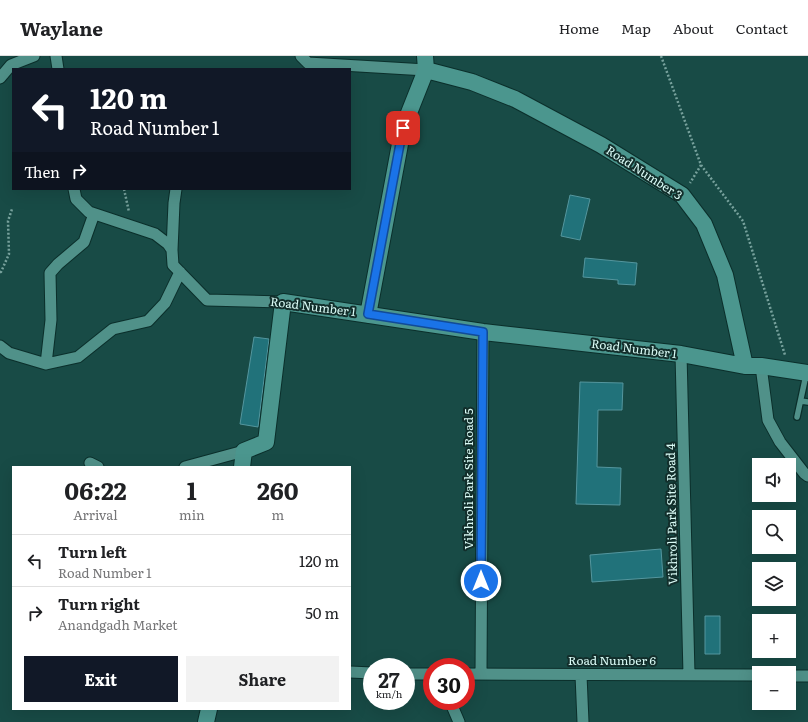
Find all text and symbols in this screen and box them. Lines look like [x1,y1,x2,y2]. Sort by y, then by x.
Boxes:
text: Waylane [20,14,103,42]
text: Home [559,18,599,38]
text: Map [621,18,651,38]
text: About [673,18,714,38]
text: Contact [736,18,788,38]
text: 120 m [90,76,167,118]
icon: left [24,84,76,136]
pin [386,111,420,145]
text: Road Number 1 [90,114,219,141]
icon: arrive [392,117,414,139]
street label: Road Number 3 [603,141,686,204]
text: Then [24,160,60,183]
icon: right [68,160,90,182]
street label: Road Number 1 [269,292,357,320]
street label: Road Number 1 [590,334,678,362]
street label: Vikhroli Park Site Road 5 [459,408,477,550]
street label: Vikhroli Park Site Road 4 [661,443,681,585]
map controls [752,458,796,710]
button: sound [752,458,796,502]
text: 06:22 [64,472,127,507]
text: 1 [187,472,197,507]
text: 260 [257,472,299,507]
text: Arrival [73,505,118,524]
text: min [179,505,205,524]
text: m [271,505,284,524]
button: search [752,510,796,554]
text: Turn left [58,540,127,563]
text: 120 m [299,549,339,572]
icon: left [24,550,46,572]
position arrow [460,560,502,602]
button: layers [752,562,796,606]
text: Road Number 1 [58,563,151,582]
text: Turn right [58,592,140,615]
text: 50 m [305,601,339,624]
icon: right [24,602,46,624]
button: + [752,614,796,658]
text: Anandgadh Market [58,615,178,634]
street label: Road Number 6 [568,651,656,669]
button: Exit [24,656,178,702]
button: Share [186,656,339,702]
speed limit sign: 30 [423,658,475,710]
text: 27 [378,664,400,694]
button: − [752,666,796,710]
text: km/h [376,686,402,701]

